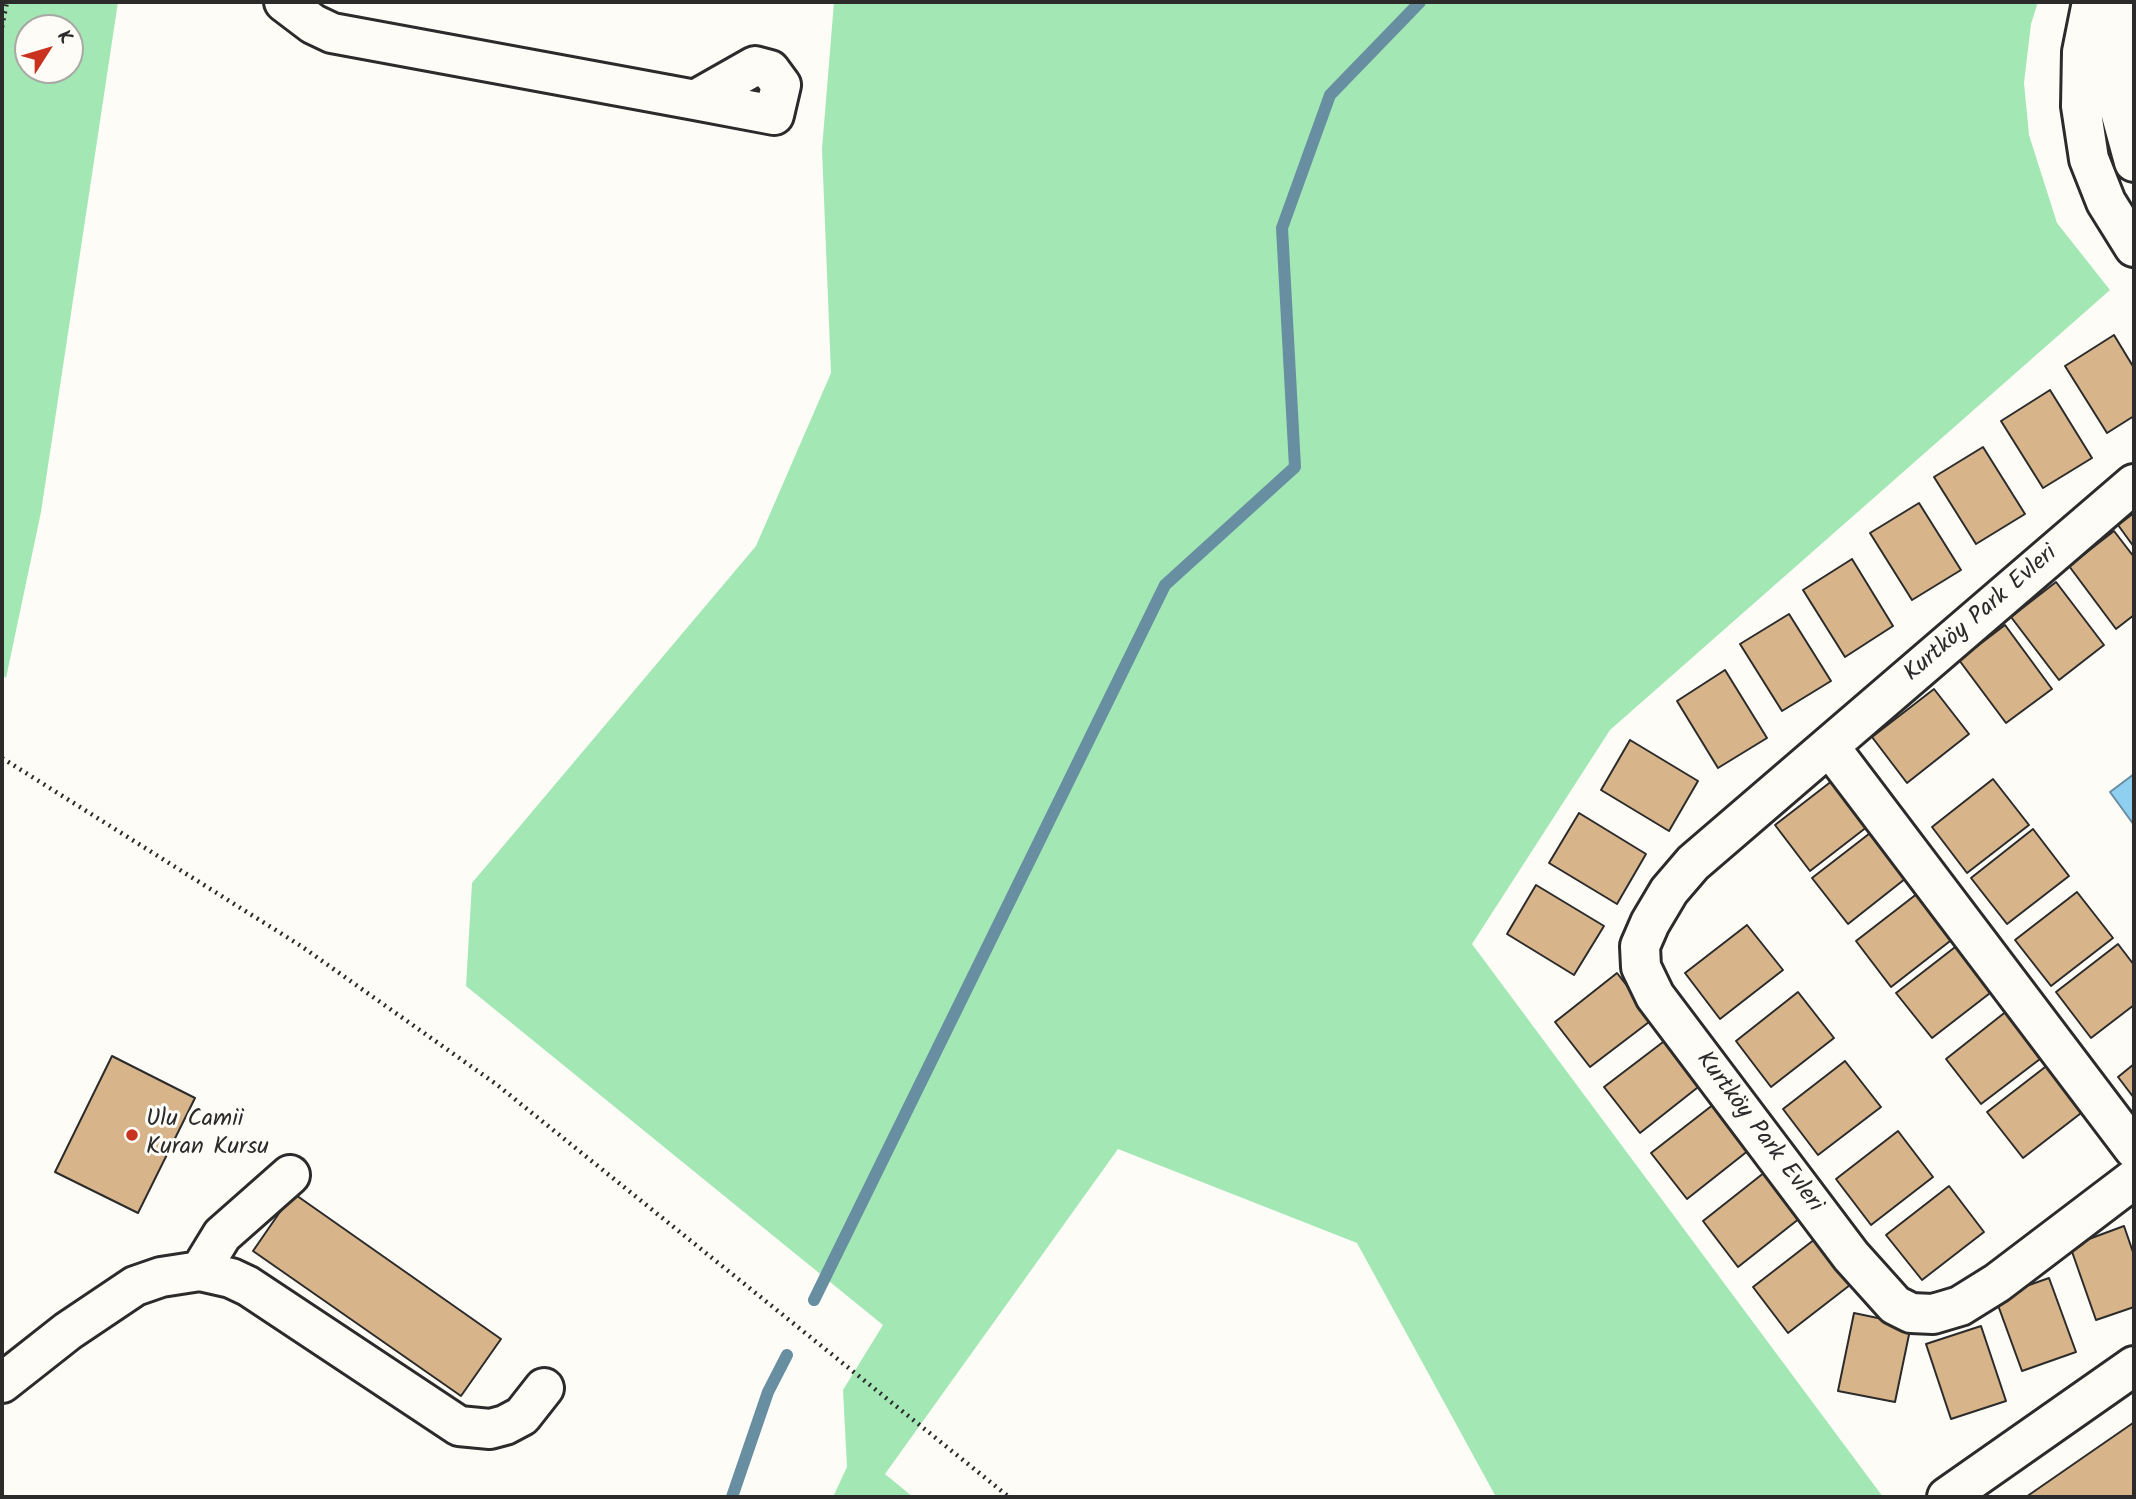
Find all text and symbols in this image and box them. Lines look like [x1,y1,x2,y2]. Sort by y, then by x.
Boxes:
north arrow [14,14,84,84]
text: K [49,24,80,51]
street label: Kurtköy Park Evleri [1900,541,2064,689]
street label: Kurtköy Park Evleri [1688,1047,1828,1219]
place label: Ulu Camii Kuran Kursu [146,1107,269,1163]
marker: Ulu Camii Kuran Kursu [124,1127,140,1143]

